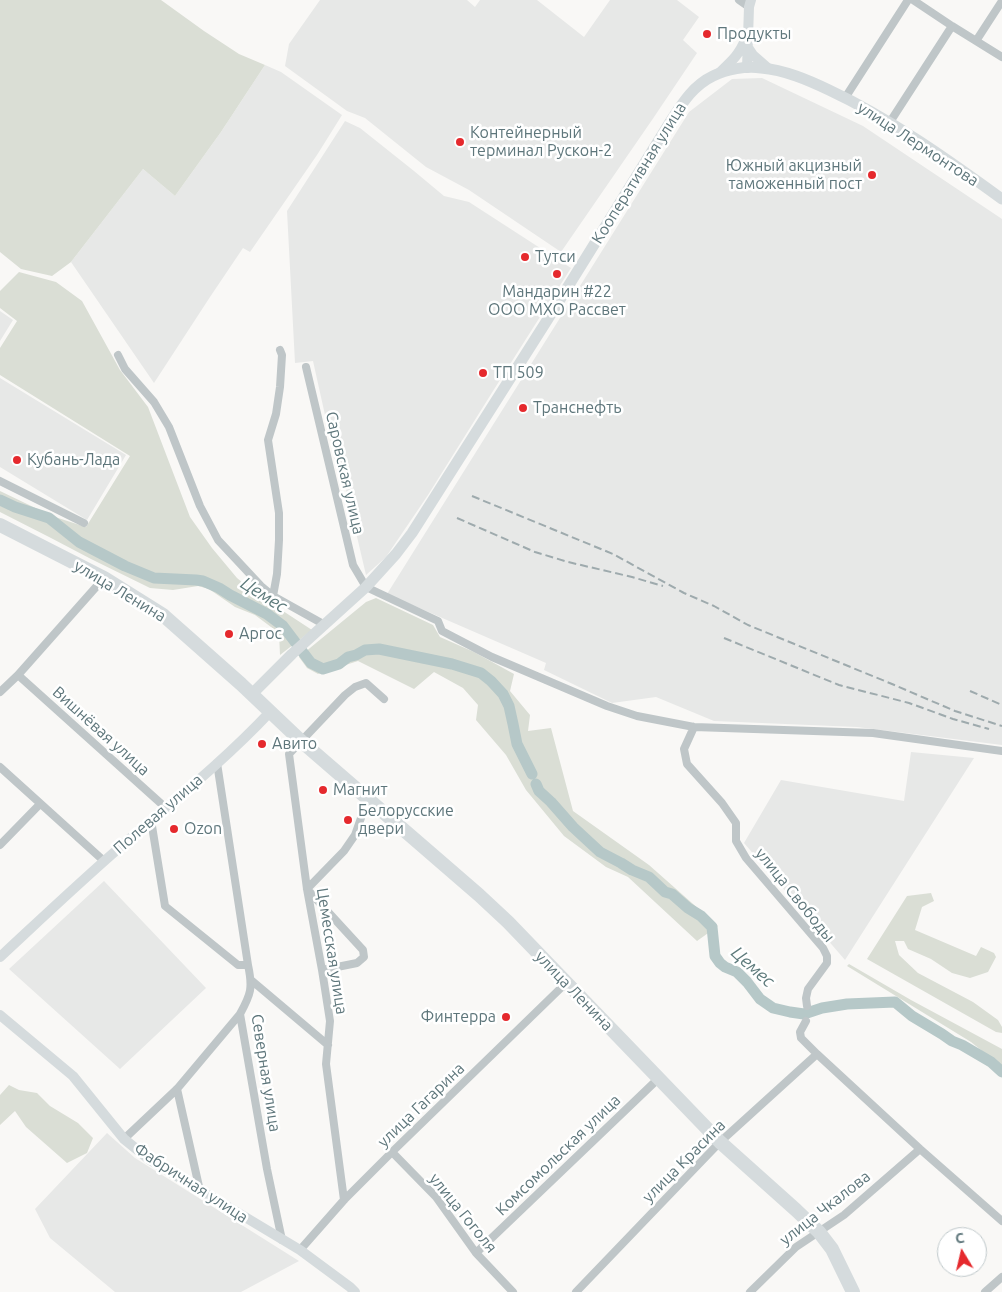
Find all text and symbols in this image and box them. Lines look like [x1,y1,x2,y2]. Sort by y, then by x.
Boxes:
place label: Продукты [717,24,792,44]
marker: Продукты [701,28,713,40]
street label: улица Лермонтова [854,98,982,190]
street label: Кооперативная улица [588,99,690,247]
place label: Контейнерный терминал Рускон-2 [470,123,612,161]
marker: Контейнерный терминал Рускон-2 [454,136,466,148]
place label: Южный акцизный таможенный пост [726,156,862,194]
marker: Южный акцизный таможенный пост [866,169,878,181]
place label: Тутси [535,247,576,267]
marker: Тутси [519,251,531,263]
marker: Мандарин #22 ООО МХО Рассвет [551,268,563,280]
place label: Мандарин #22 ООО МХО Рассвет [488,282,626,320]
place label: ТП 509 [493,363,544,383]
marker: ТП 509 [477,367,489,379]
place label: Транснефть [533,398,622,418]
marker: Транснефть [517,402,529,414]
street label: Саровская улица [322,410,368,536]
place label: Кубань-Лада [27,450,120,470]
marker: Кубань-Лада [11,454,23,466]
street label: улица Ленина [71,556,169,626]
water label: Цемес [237,572,291,618]
place label: Аргос [239,624,282,644]
marker: Аргос [223,628,235,640]
street label: Вишнёвая улица [49,682,153,780]
place label: Авито [272,734,317,754]
marker: Авито [256,738,268,750]
street label: Полевая улица [110,770,206,858]
place label: Магнит [333,780,387,800]
marker: Магнит [317,784,329,796]
place label: Белорусские двери [358,801,454,839]
marker: Белорусские двери [342,814,354,826]
place label: Ozon [184,819,222,839]
marker: Ozon [168,823,180,835]
street label: улица Свободы [751,844,839,946]
street label: Цемесская улица [313,886,351,1016]
water label: Цемес [727,942,779,992]
street label: улица Ленина [531,947,617,1035]
place label: Финтерра [421,1007,496,1027]
marker: Финтерра [500,1011,512,1023]
street label: Северная улица [247,1013,285,1133]
street label: улица Гагарина [374,1059,468,1151]
street label: Комсомольская улица [492,1090,624,1220]
street label: улица Красина [639,1116,729,1206]
street label: Фабричная улица [130,1139,252,1227]
street label: улица Чкалова [776,1167,874,1249]
street label: улица Гоголя [425,1169,501,1257]
north arrow [937,1227,987,1277]
text: С [954,1230,965,1247]

